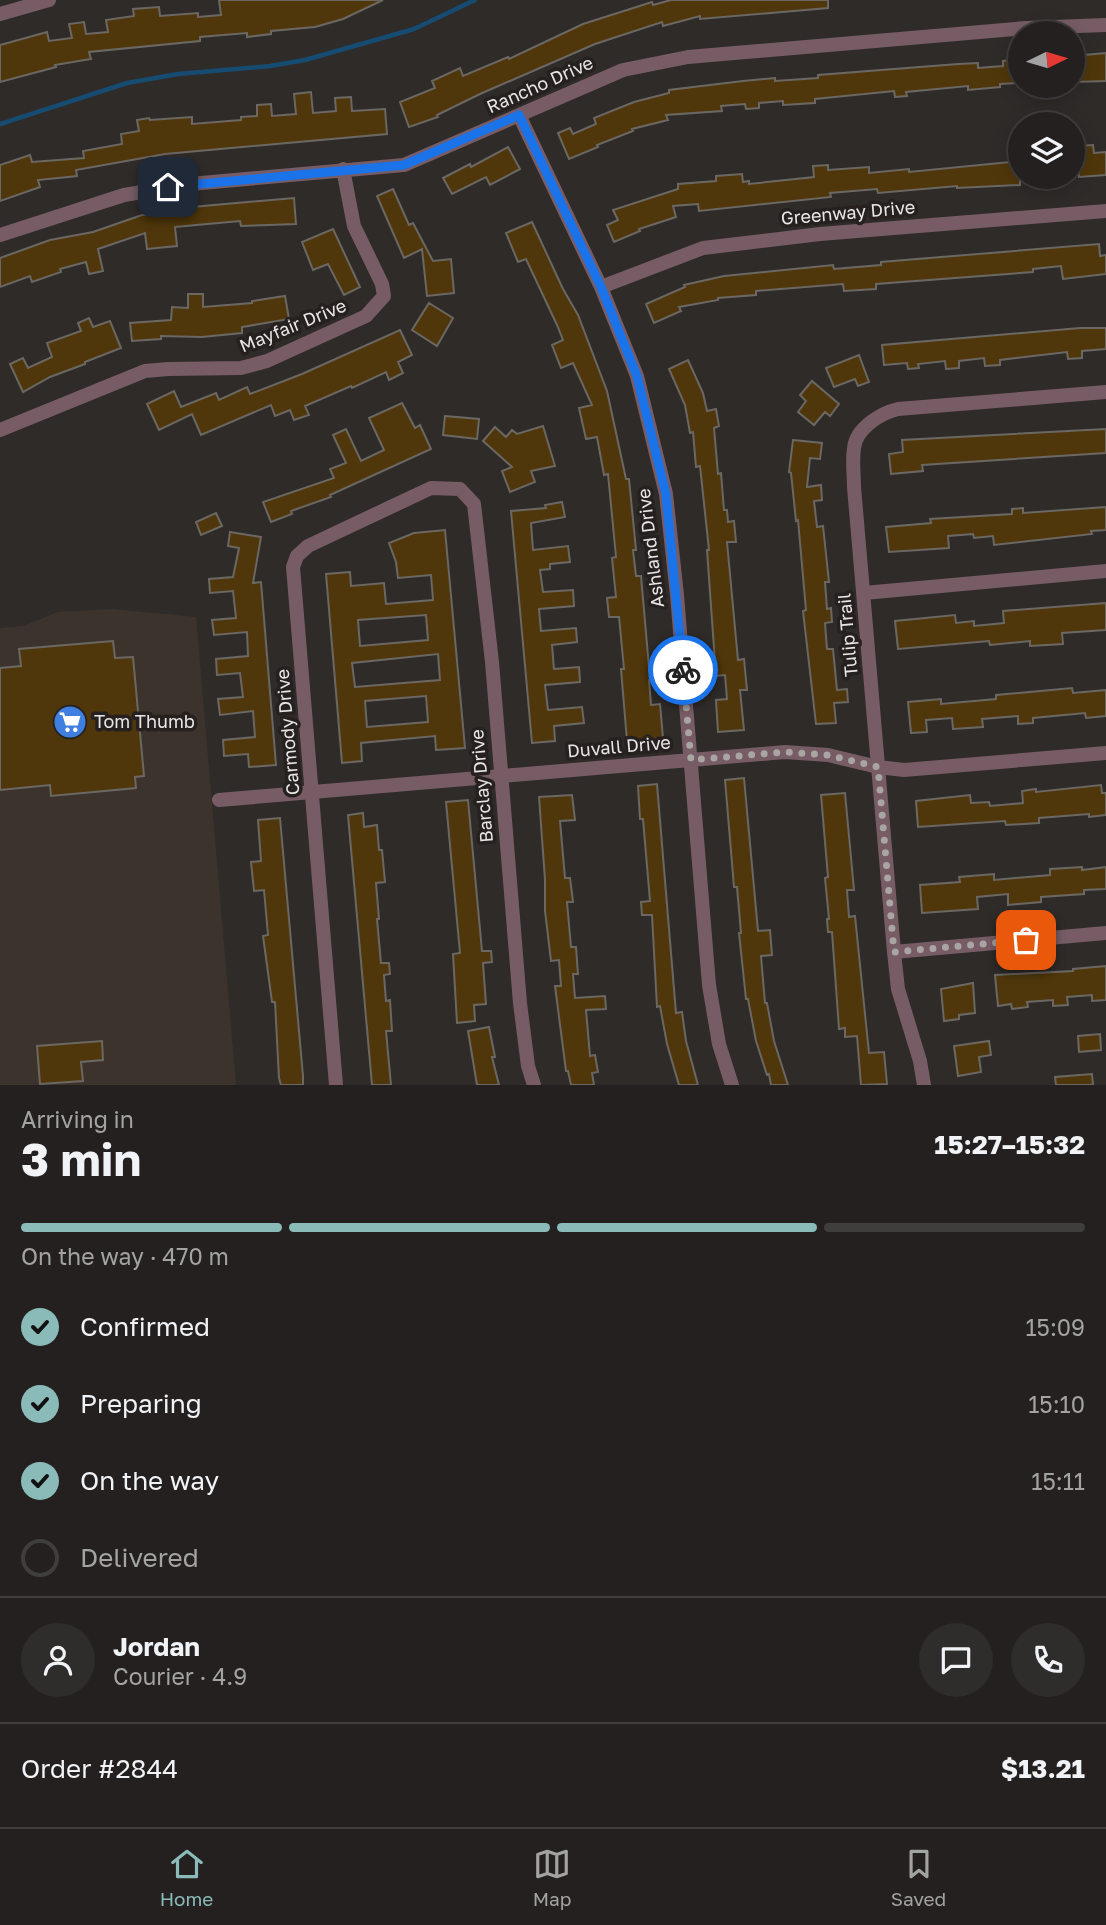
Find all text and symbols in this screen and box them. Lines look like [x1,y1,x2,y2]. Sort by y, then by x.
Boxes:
north arrow [1008,21,1085,98]
map controls [1008,21,1085,189]
street label: Rancho Drive [483,51,596,117]
button: layers [1008,112,1085,189]
pin [138,157,198,217]
icon: home [149,168,187,206]
street label: Greenway Drive [780,195,916,229]
street label: Mayfair Drive [236,294,349,356]
street label: Ashland Drive [632,487,668,609]
street label: Tulip Trail [832,592,862,678]
courier [648,635,718,705]
icon: bike [664,651,702,689]
street label: Carmody Drive [271,668,303,796]
supermarket icon: Tom Thumb [51,703,89,741]
place label: Tom Thumb [94,710,195,732]
street label: Barclay Drive [465,729,497,844]
street label: Duvall Drive [566,731,672,761]
pin [996,910,1056,970]
icon: bag [1007,921,1045,959]
text: Arriving in [21,1105,134,1133]
text: 15:27–15:32 [934,1129,1085,1160]
text: 3 min [21,1131,141,1186]
text: On the way · 470 m [21,1242,229,1270]
icon: check [21,1308,59,1346]
text: Confirmed [80,1311,210,1342]
text: 15:09 [1025,1313,1085,1341]
icon: check [21,1385,59,1423]
text: Preparing [80,1388,202,1419]
text: 15:10 [1028,1390,1085,1418]
icon: check [21,1462,59,1500]
text: On the way [80,1465,219,1496]
text: 15:11 [1031,1467,1085,1495]
text: Delivered [80,1542,199,1573]
button: person [21,1623,95,1697]
button: chat [919,1623,993,1697]
button: phone [1011,1623,1085,1697]
text: Jordan [113,1631,200,1662]
text: Courier · 4.9 [113,1662,247,1690]
text: Order #2844 [21,1753,178,1784]
text: $13.21 [1001,1753,1085,1784]
tab: Home [160,1845,213,1910]
tab: Map [533,1845,571,1910]
tab: Saved [891,1845,946,1910]

